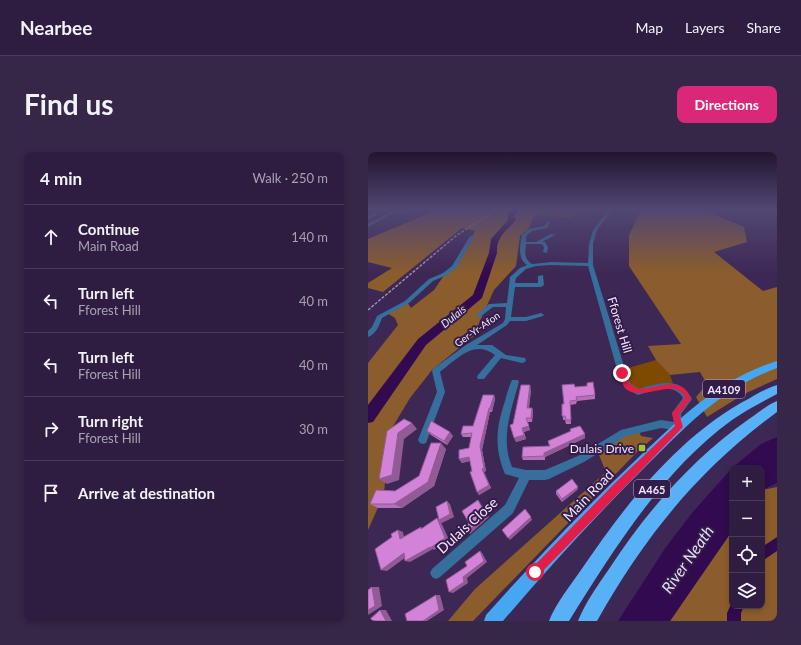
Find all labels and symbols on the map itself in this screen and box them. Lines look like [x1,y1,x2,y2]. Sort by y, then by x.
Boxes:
street label: Fforest Hill [604,295,636,355]
water label: Dulais [438,302,469,330]
street label: Ger-Yr-Afon [452,309,502,349]
route end [613,364,631,382]
road number: A4109 [703,380,745,398]
place label: Dulais Drive [570,441,634,456]
marker: Dulais Drive [637,443,647,453]
street label: Main Road [559,466,617,524]
road number: A465 [634,480,670,498]
street label: Dulais Close [433,493,501,557]
water label: River Neath [657,522,717,596]
route start [526,563,544,581]

